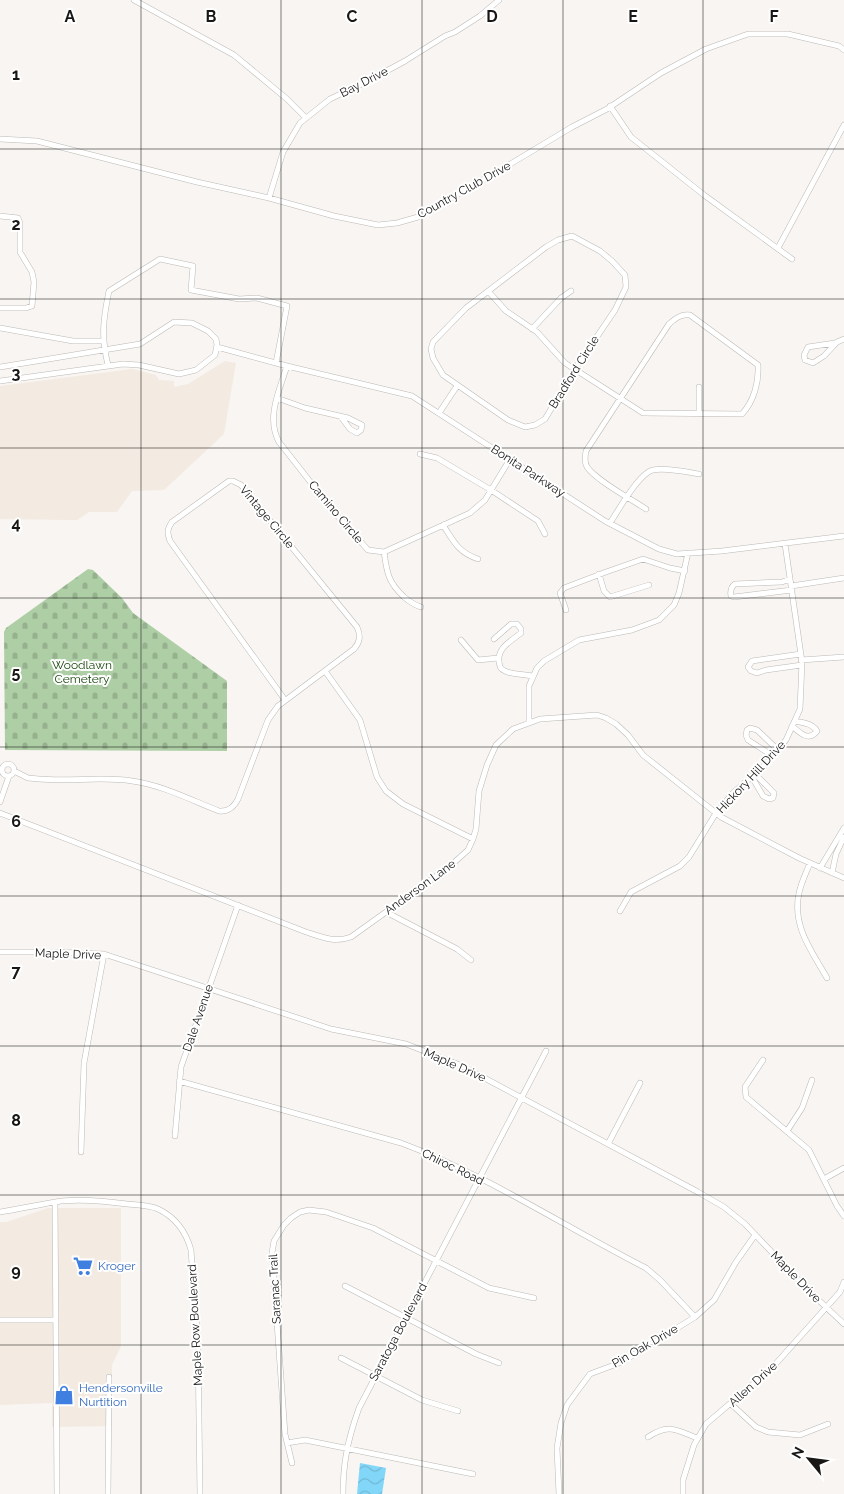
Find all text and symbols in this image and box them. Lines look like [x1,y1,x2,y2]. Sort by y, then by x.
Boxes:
text: A [65,7,76,26]
text: B [206,7,217,26]
text: C [347,7,358,26]
text: D [486,7,498,26]
text: E [628,7,638,26]
text: F [769,7,779,26]
street label: Bay Drive [338,64,390,100]
text: 1 [12,65,20,84]
street label: Country Club Drive [415,159,513,221]
text: 2 [11,215,21,234]
street label: Bradford Circle [546,333,602,411]
text: 3 [12,364,21,383]
street label: Bonita Parkway [488,442,568,500]
street label: Camino Circle [306,478,366,546]
street label: Vintage Circle [237,483,297,551]
text: 4 [11,514,21,533]
park label: Woodlawn Cemetery [52,658,112,686]
text: 5 [12,663,21,682]
street label: Hickory Hill Drive [714,738,788,816]
text: 6 [11,812,21,831]
street label: Anderson Lane [382,857,458,917]
street label: Maple Drive [35,946,101,962]
text: 7 [12,962,21,981]
street label: Dale Avenue [180,983,216,1053]
street label: Maple Drive [422,1045,488,1085]
text: 8 [11,1111,21,1130]
street label: Chiroc Road [420,1146,486,1188]
street label: Maple Drive [768,1248,824,1306]
street label: Saranac Trail [266,1253,284,1324]
supermarket icon: Kroger [72,1255,94,1277]
place label: Kroger [98,1259,136,1273]
text: 9 [11,1261,21,1280]
street label: Maple Row Boulevard [185,1264,205,1386]
street label: Saratoga Boulevard [366,1280,430,1384]
street label: Pin Oak Drive [610,1322,680,1370]
street label: Allen Drive [726,1359,780,1409]
place label: Hendersonville Nurtition [79,1381,163,1409]
shop icon: Hendersonville Nurtition [53,1384,75,1406]
north arrow [784,1434,834,1484]
text: N [788,1444,807,1461]

